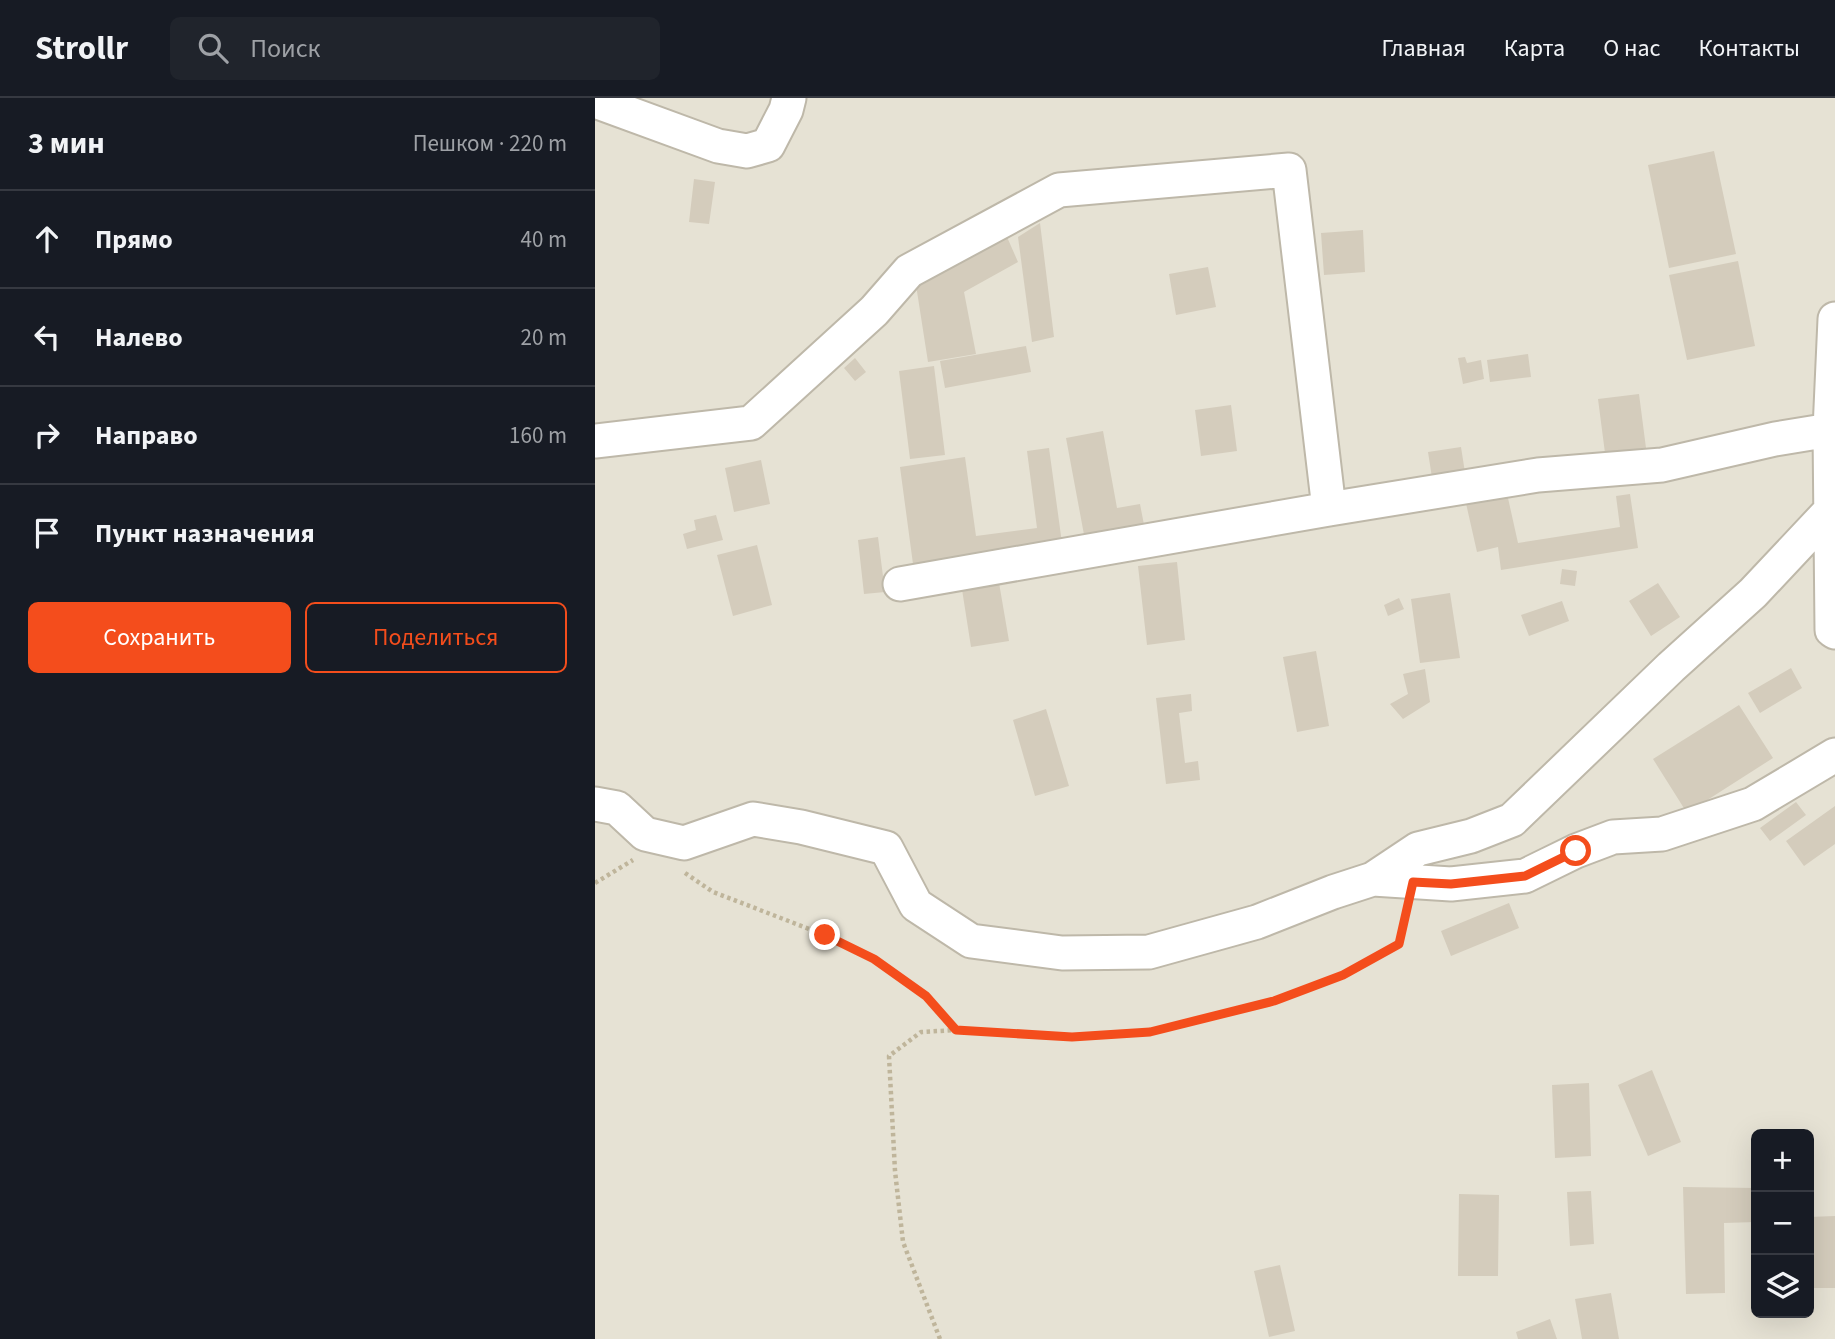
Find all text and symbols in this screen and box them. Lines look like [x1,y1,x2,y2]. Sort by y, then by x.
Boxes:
search box [170,17,660,80]
text: Strollr [35,25,128,72]
icon: search [194,29,232,67]
text: Поиск [250,30,320,67]
text: Главная [1381,31,1466,66]
text: Карта [1504,31,1565,66]
text: О нас [1603,31,1660,66]
text: Контакты [1698,31,1800,66]
text: 3 мин [28,122,105,165]
text: Пешком · 220 m [413,127,567,160]
icon: ahead [28,220,66,258]
text: Прямо [95,221,173,258]
text: 40 m [520,223,567,256]
icon: left [28,318,66,356]
text: Налево [95,319,183,356]
text: 20 m [520,321,567,354]
icon: right [28,416,66,454]
text: Направо [95,417,198,454]
text: 160 m [509,419,567,452]
icon: arrive [28,514,66,552]
text: Пункт назначения [95,515,315,552]
button: Сохранить [28,602,291,673]
button: Поделиться [305,602,567,673]
route start [1560,835,1591,866]
route end [809,919,840,950]
map controls [1751,1129,1814,1318]
button: + [1751,1129,1814,1192]
button: − [1751,1192,1814,1255]
button: layers [1751,1255,1814,1318]

